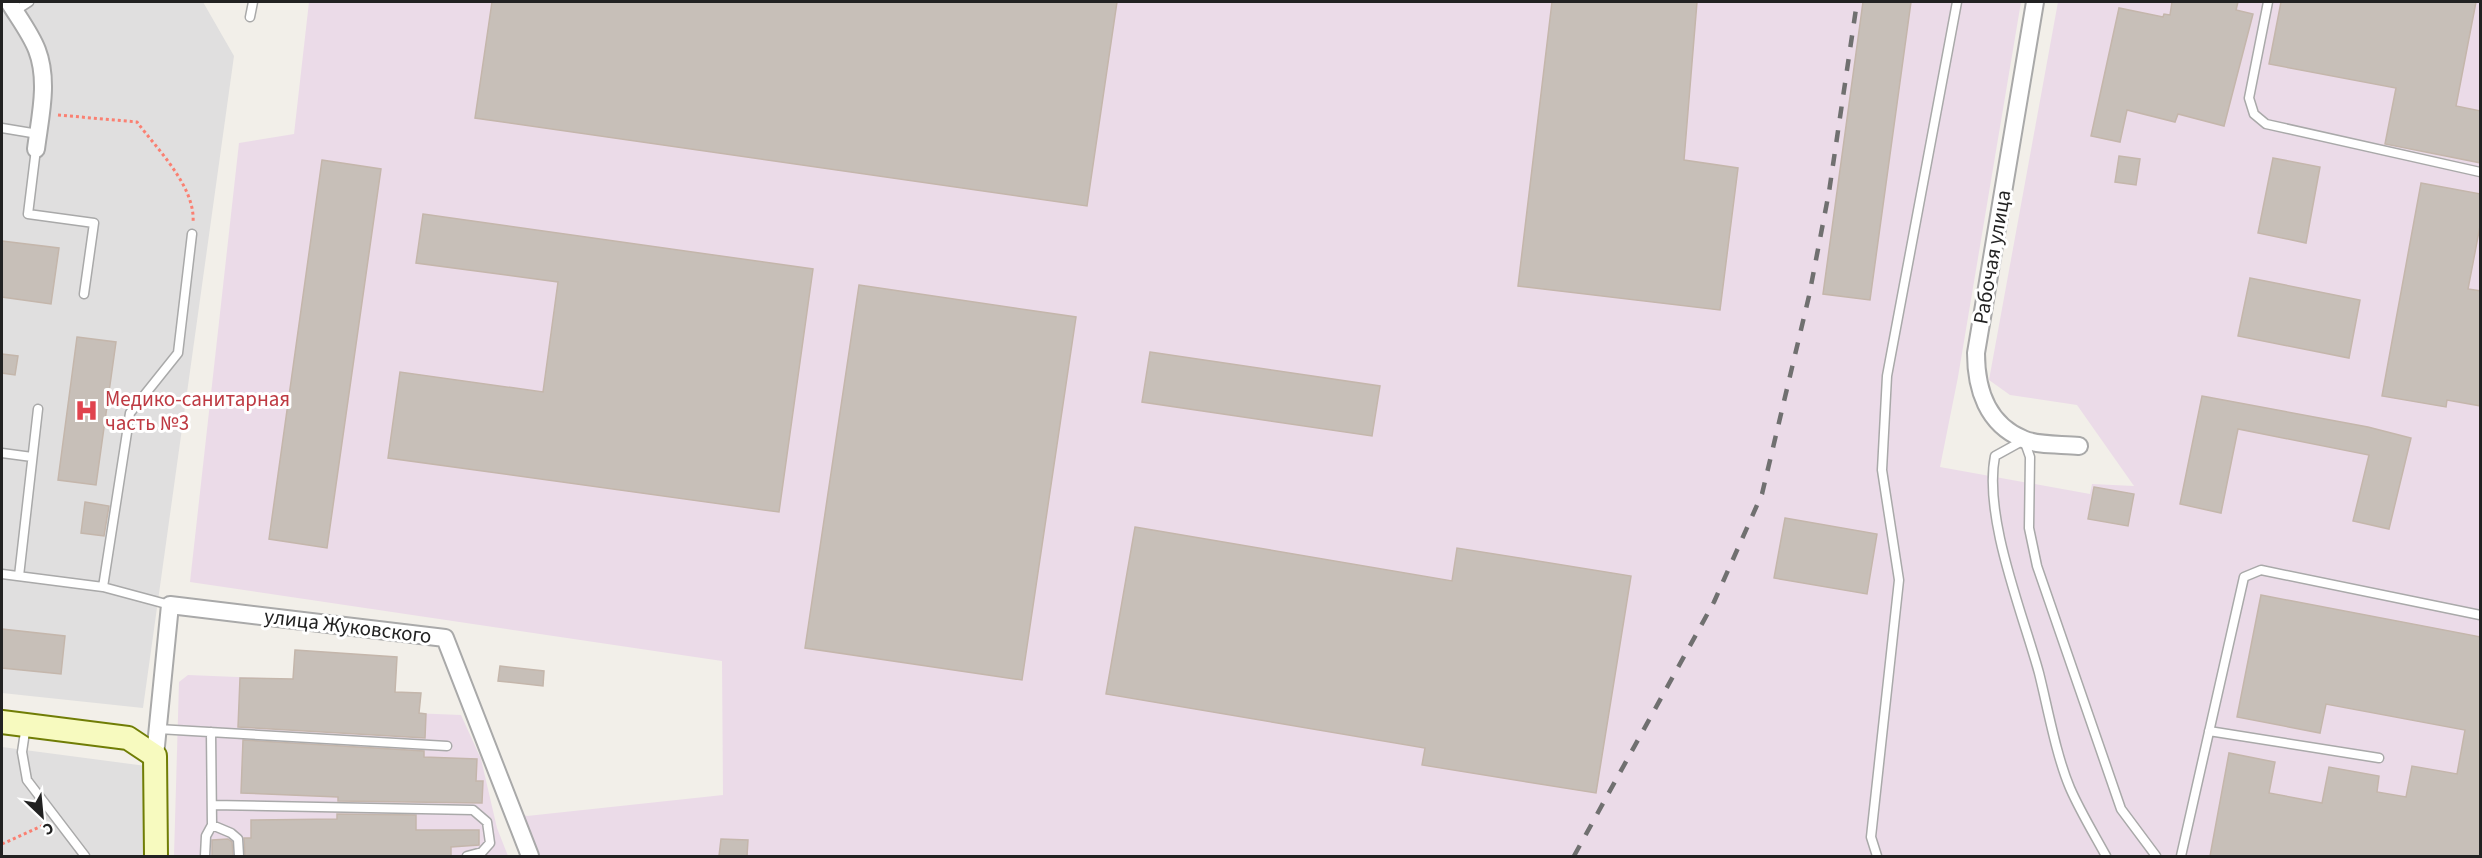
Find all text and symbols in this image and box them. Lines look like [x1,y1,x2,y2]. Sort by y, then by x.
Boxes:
street label: Рабочая улица [1965,188,2019,326]
place label: Медико-санитарная часть №3 [105,384,290,438]
hospital icon: Медико-санитарная часть №3 [74,398,100,424]
street label: улица Жуковского [263,601,433,651]
north arrow [12,786,72,846]
text: С [39,817,57,841]

